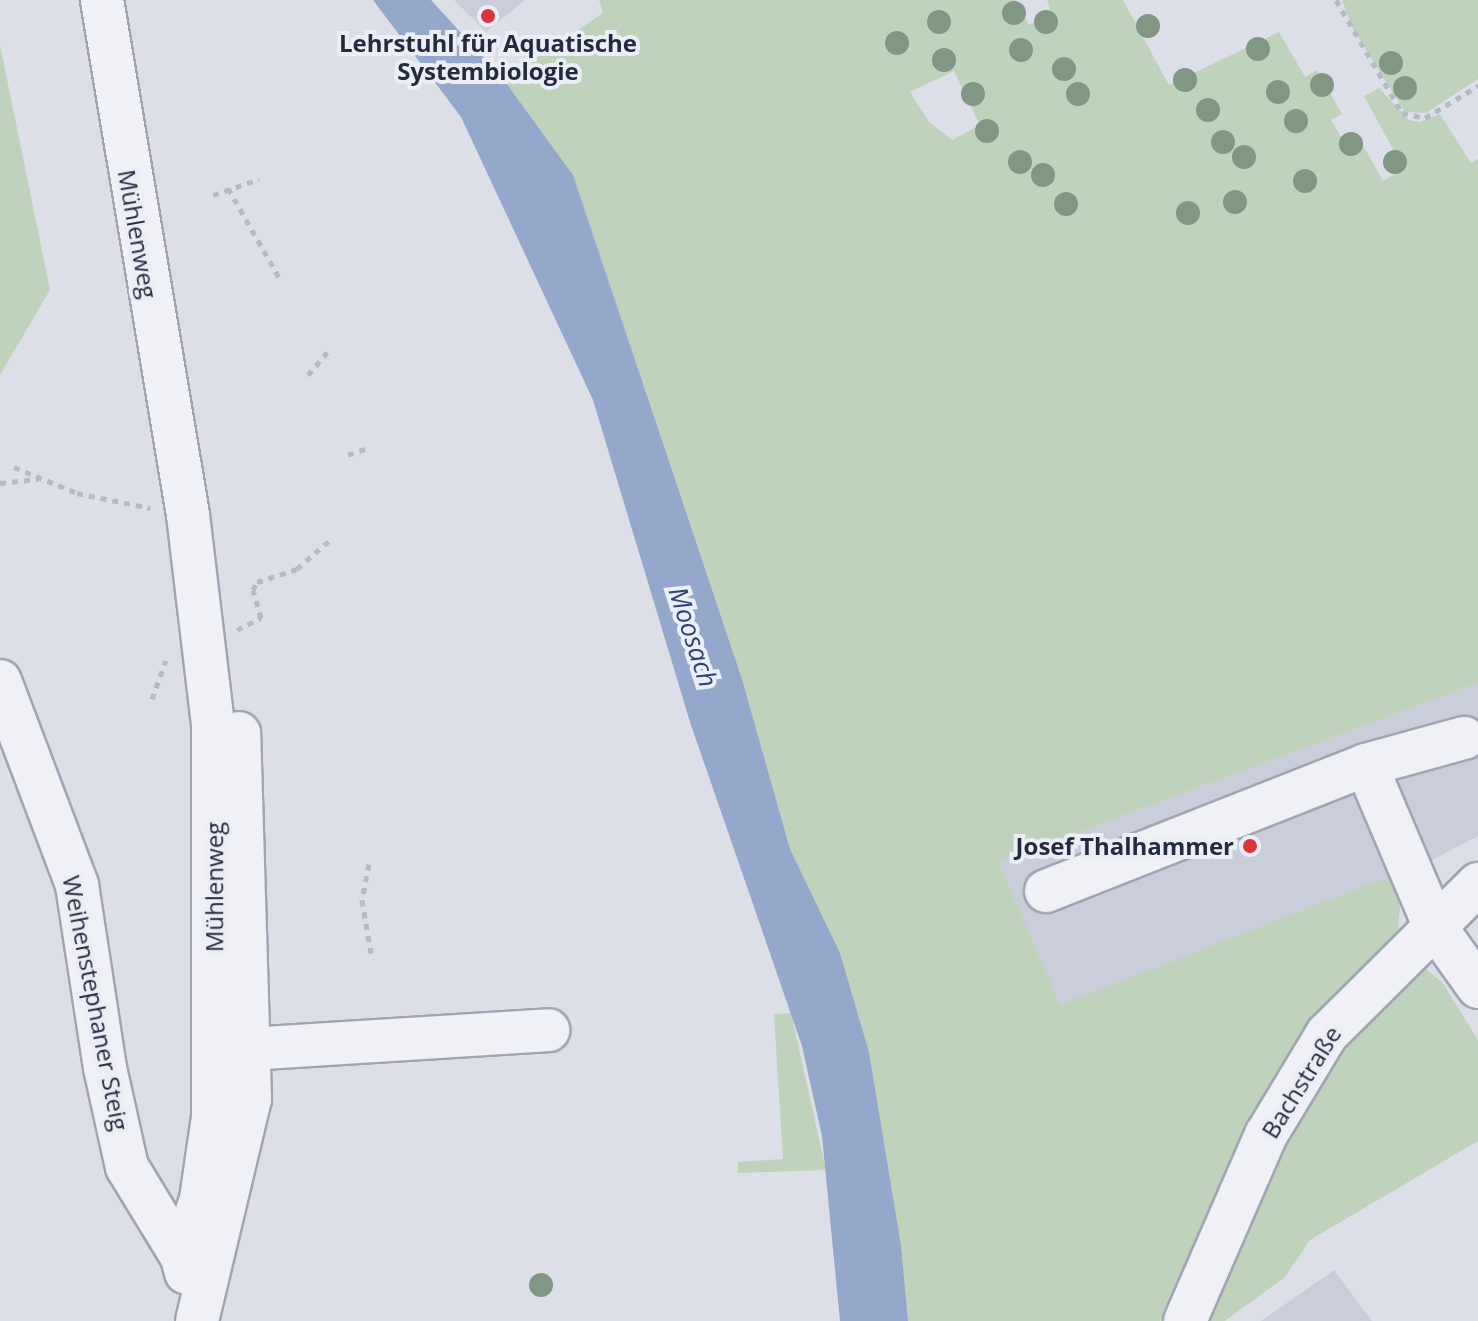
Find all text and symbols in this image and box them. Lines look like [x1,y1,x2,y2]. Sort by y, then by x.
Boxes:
marker: Lehrstuhl für Aquatische Systembiologie [479,7,497,25]
place label: Lehrstuhl für Aquatische Systembiologie [339,29,637,85]
street label: Mühlenweg [112,167,164,301]
water label: Moosach [662,583,724,691]
street label: Mühlenweg [200,822,228,952]
place label: Josef Thalhammer [1016,832,1234,860]
marker: Josef Thalhammer [1241,837,1259,855]
street label: Weihenstephaner Steig [57,873,135,1133]
street label: Bachstraße [1255,1021,1347,1143]

